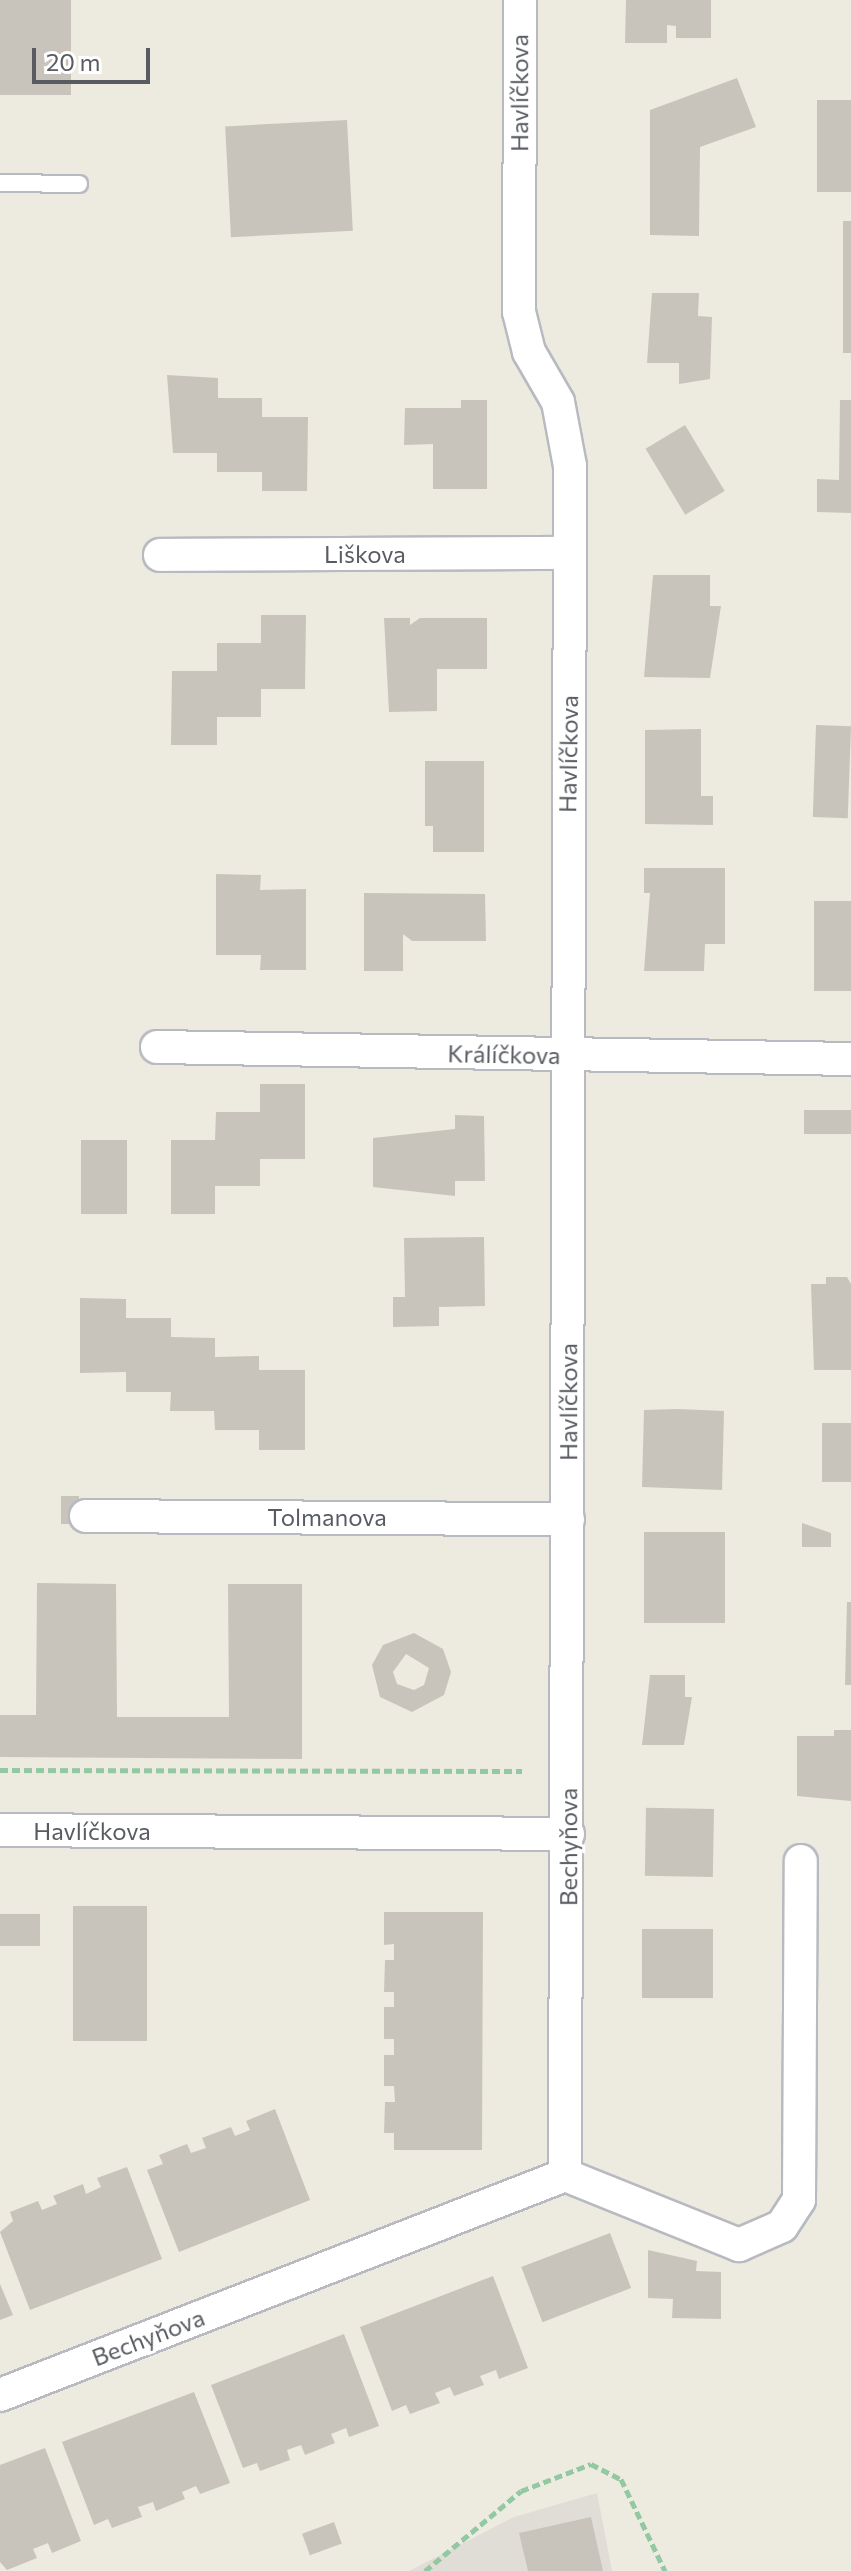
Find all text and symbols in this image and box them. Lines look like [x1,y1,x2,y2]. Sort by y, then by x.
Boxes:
scale bar [36,32,154,82]
street label: Havlíčkova [505,34,533,152]
text: 20 m [46,47,100,76]
street label: Liškova [324,540,406,568]
street label: Havlíčkova [553,695,583,813]
street label: Králíčkova [447,1039,561,1069]
street label: Havlíčkova [554,1343,582,1461]
street label: Tolmanova [267,1503,387,1531]
street label: Bechyňova [554,1788,582,1906]
street label: Havlíčkova [33,1817,151,1845]
street label: Bechyňova [88,2302,208,2372]

